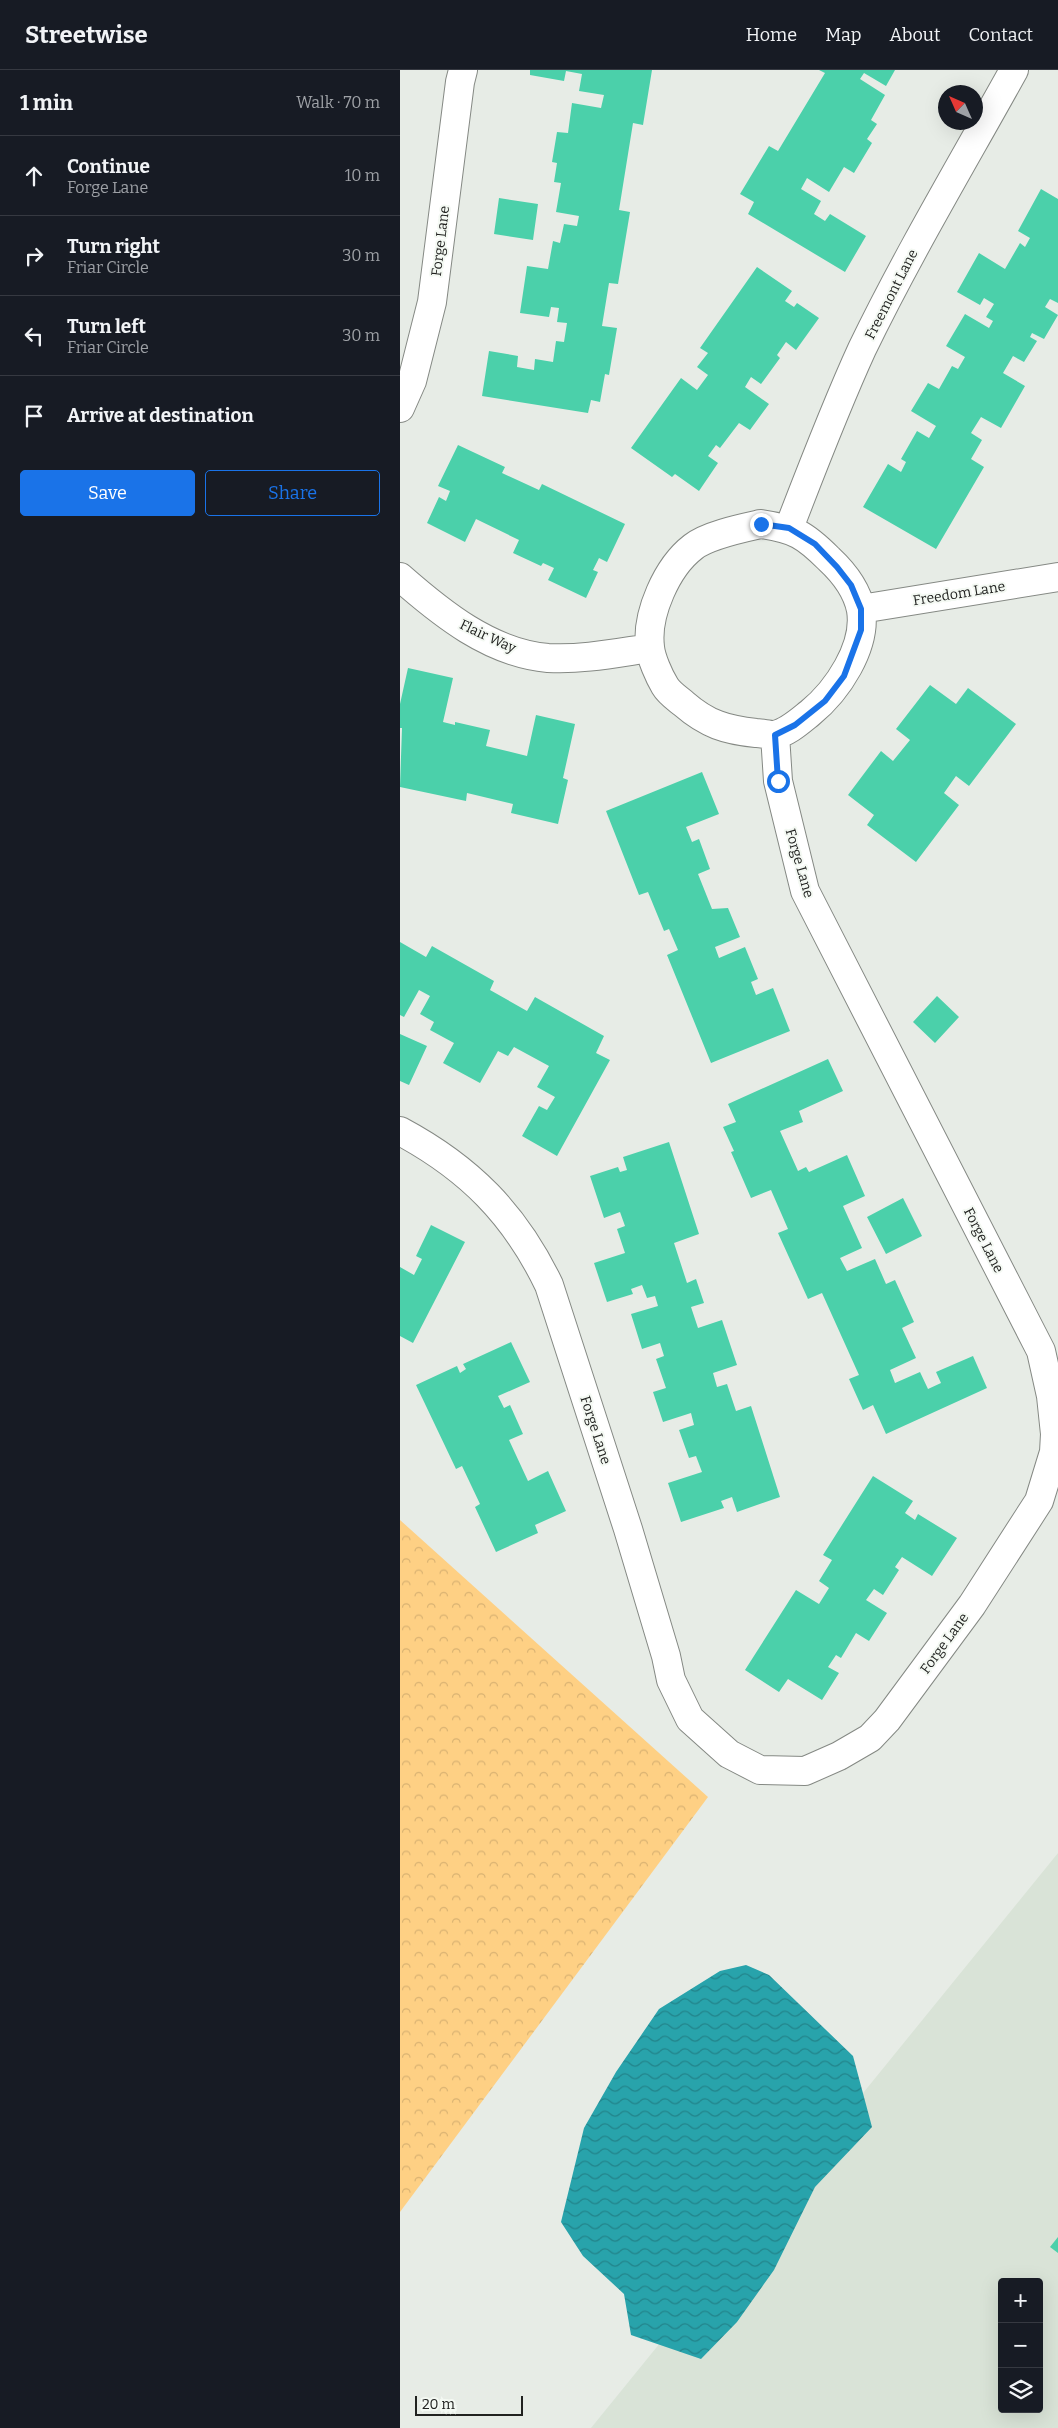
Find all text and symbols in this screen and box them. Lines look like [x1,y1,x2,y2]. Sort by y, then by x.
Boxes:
text: Streetwise [25,21,148,49]
text: Home [746,24,797,46]
text: Map [825,24,861,46]
text: About [889,24,940,46]
text: Contact [968,24,1033,46]
north arrow [938,85,983,130]
text: 1 min [20,90,73,116]
text: Walk · 70 m [296,93,380,112]
text: Continue [67,155,150,178]
icon: ahead [20,162,48,190]
text: 10 m [345,166,380,185]
text: Forge Lane [67,178,148,197]
street label: Forge Lane [428,205,453,277]
text: Turn right [67,235,160,258]
icon: right [20,242,48,270]
text: 30 m [342,246,380,265]
street label: Freemont Lane [861,246,921,342]
text: Friar Circle [67,258,149,277]
text: Turn left [67,315,146,338]
icon: left [20,322,48,350]
text: 30 m [342,326,380,345]
text: Friar Circle [67,338,149,357]
icon: arrive [20,402,48,430]
text: Arrive at destination [67,404,254,427]
button: Save [20,470,195,516]
button: Share [205,470,380,516]
route end [750,513,773,536]
street label: Freedom Lane [912,578,1006,609]
street label: Flair Way [457,616,519,657]
route start [767,770,790,793]
street label: Forge Lane [782,827,817,900]
street label: Forge Lane [960,1205,1007,1276]
street label: Forge Lane [576,1394,615,1467]
street label: Forge Lane [917,1610,972,1677]
map controls [998,2278,1043,2413]
button: + [998,2278,1043,2323]
button: − [998,2323,1043,2368]
button: layers [998,2368,1043,2413]
scale bar [415,2393,522,2416]
text: 20 m [422,2396,455,2413]

